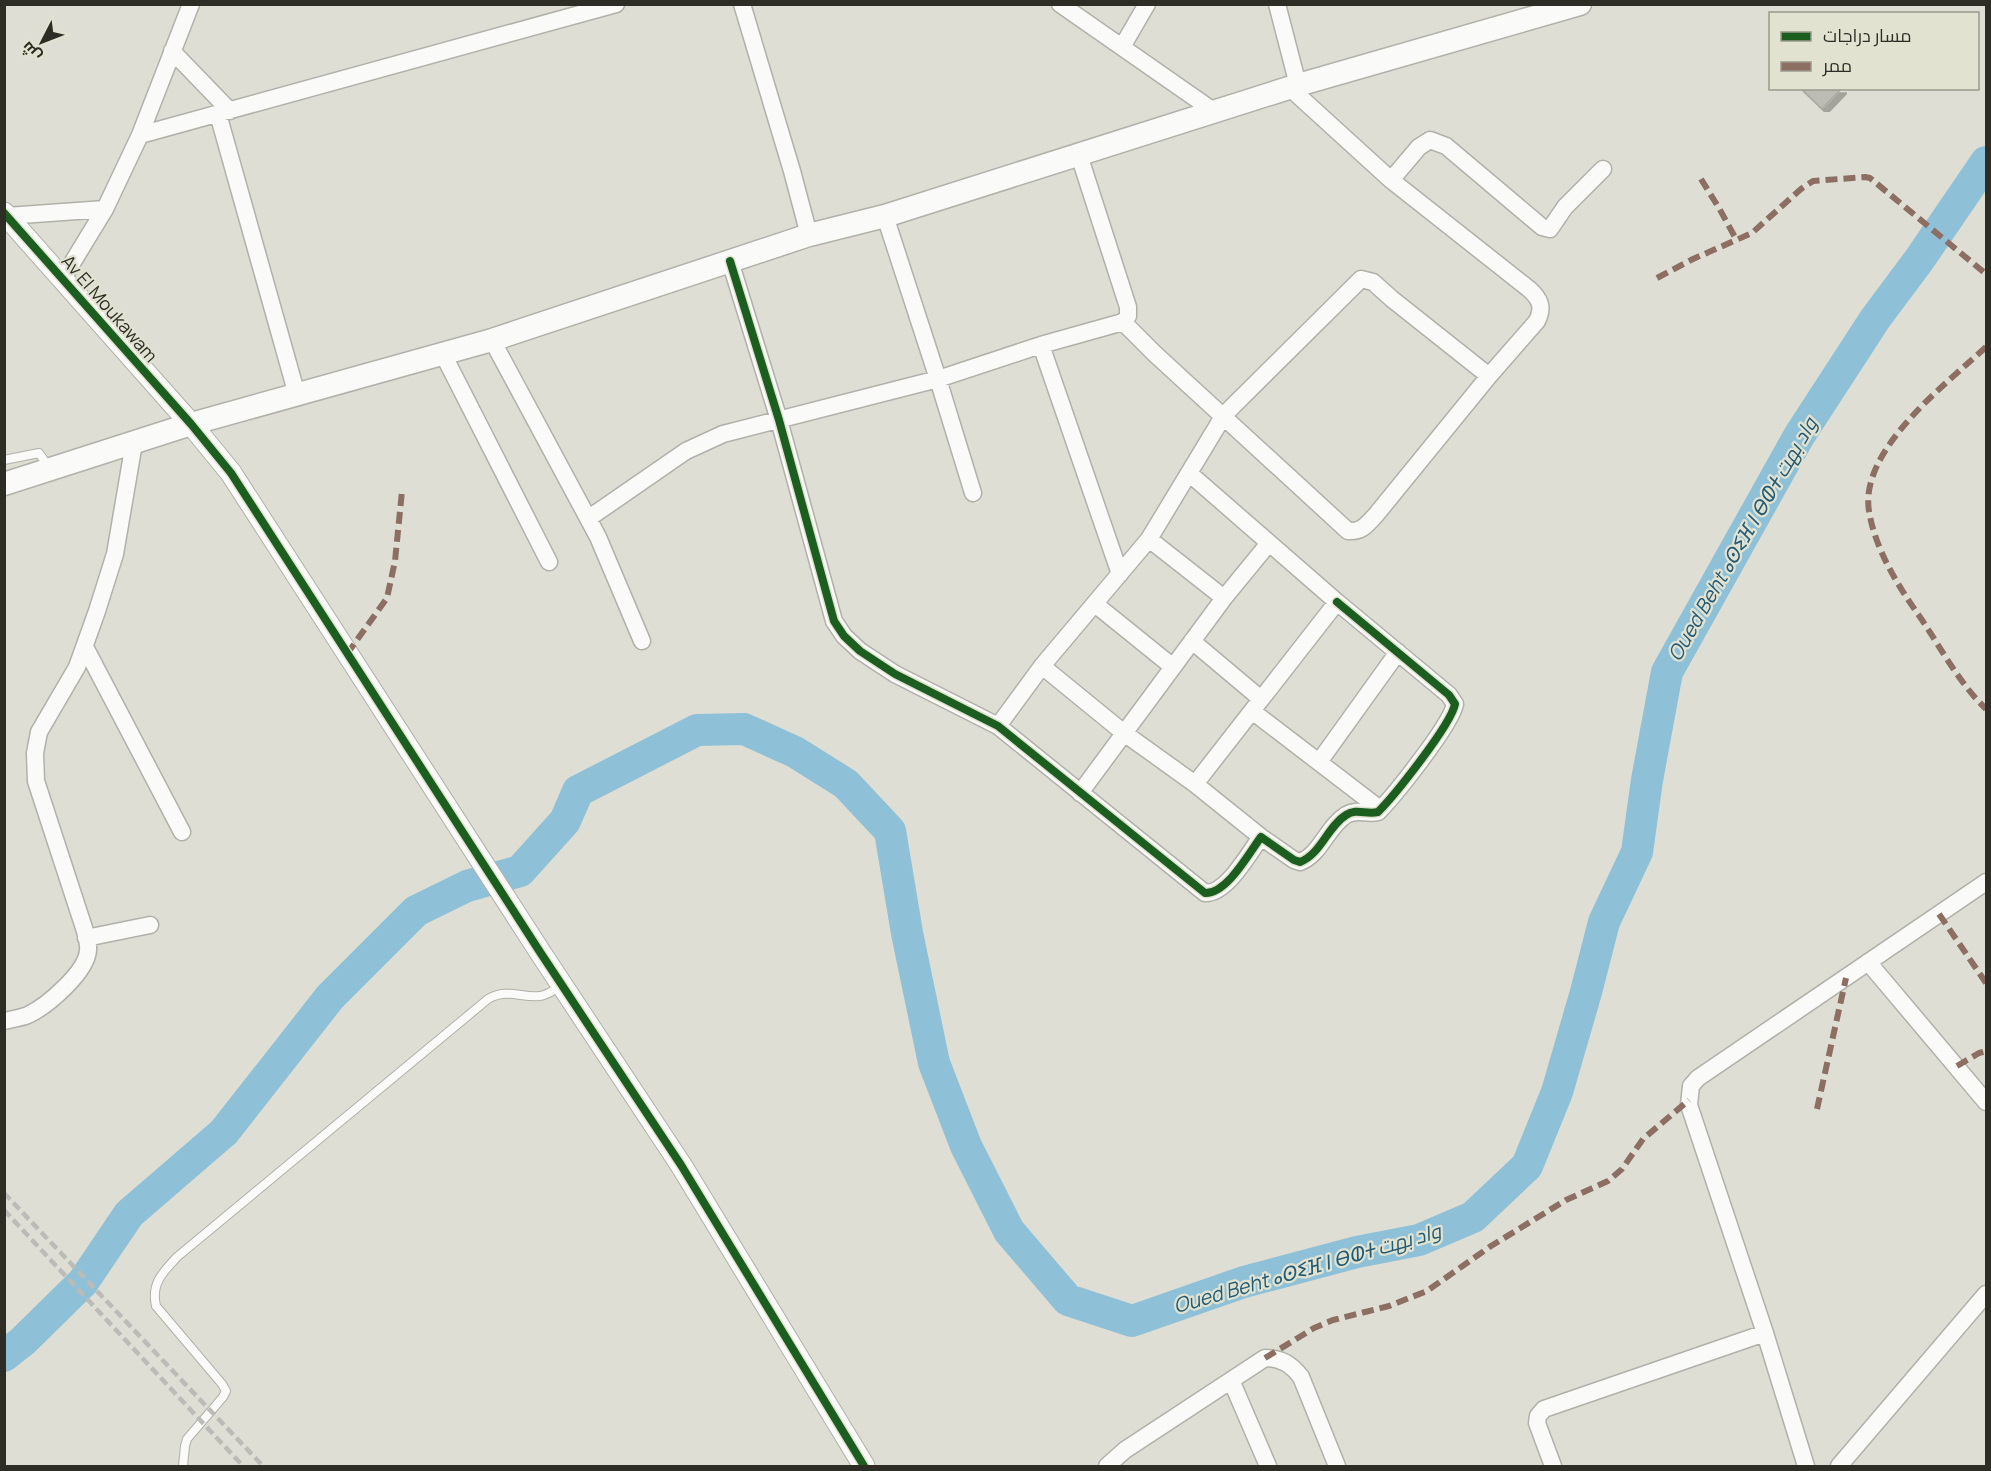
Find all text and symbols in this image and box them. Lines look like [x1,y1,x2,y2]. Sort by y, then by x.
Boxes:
north arrow [12,12,72,72]
legend [1769,12,1979,90]
text: مسار دراجات [1823,23,1911,47]
text: ش [16,37,46,67]
text: ممر [1822,53,1852,77]
street label: Av El Moukawam [57,249,163,367]
water label: Oued Beht ⴰⵙⵉⴼ ⵏ ⴱⵀⵜ واد بهت [1661,411,1823,666]
water label: Oued Beht ⴰⵙⵉⴼ ⵏ ⴱⵀⵜ واد بهت [1170,1217,1445,1319]

